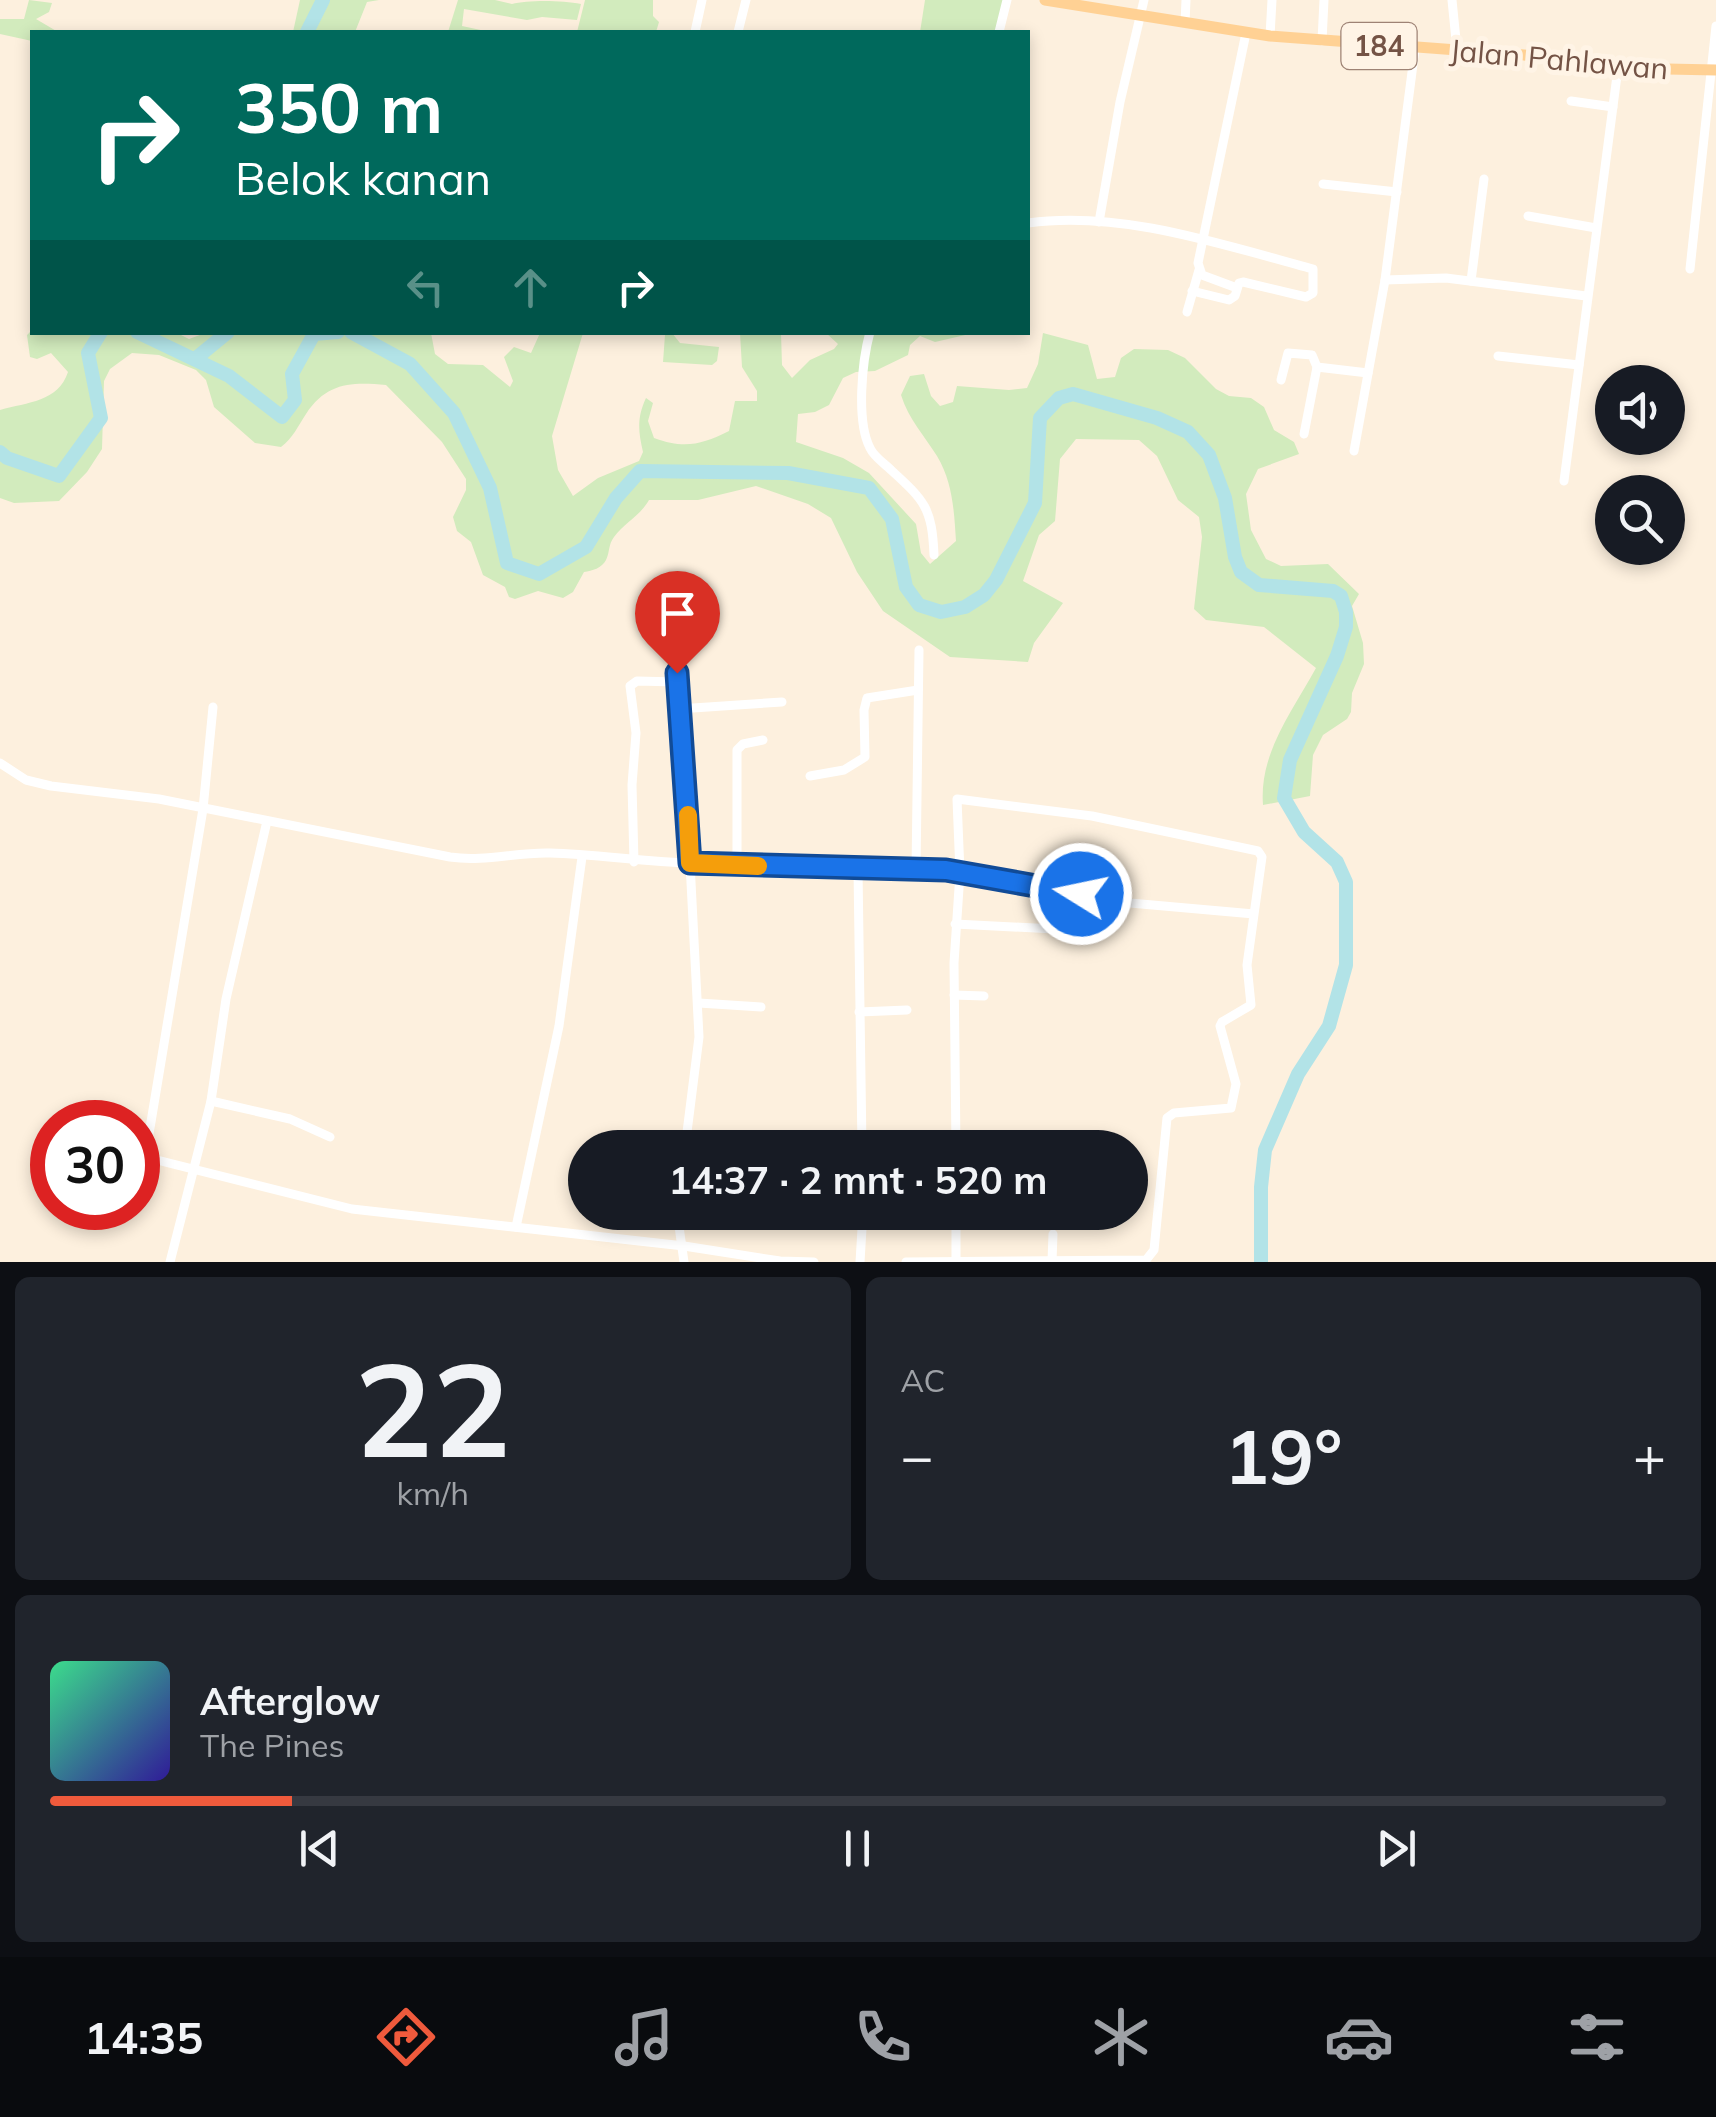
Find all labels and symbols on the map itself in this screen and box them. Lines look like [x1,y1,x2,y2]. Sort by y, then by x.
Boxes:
road number: 184 [1342,23,1416,69]
street label: Jalan Pahlawan [1448,31,1670,87]
pin [635,571,720,674]
position arrow [1029,842,1133,946]
speed limit sign: 30 [30,1100,160,1230]

